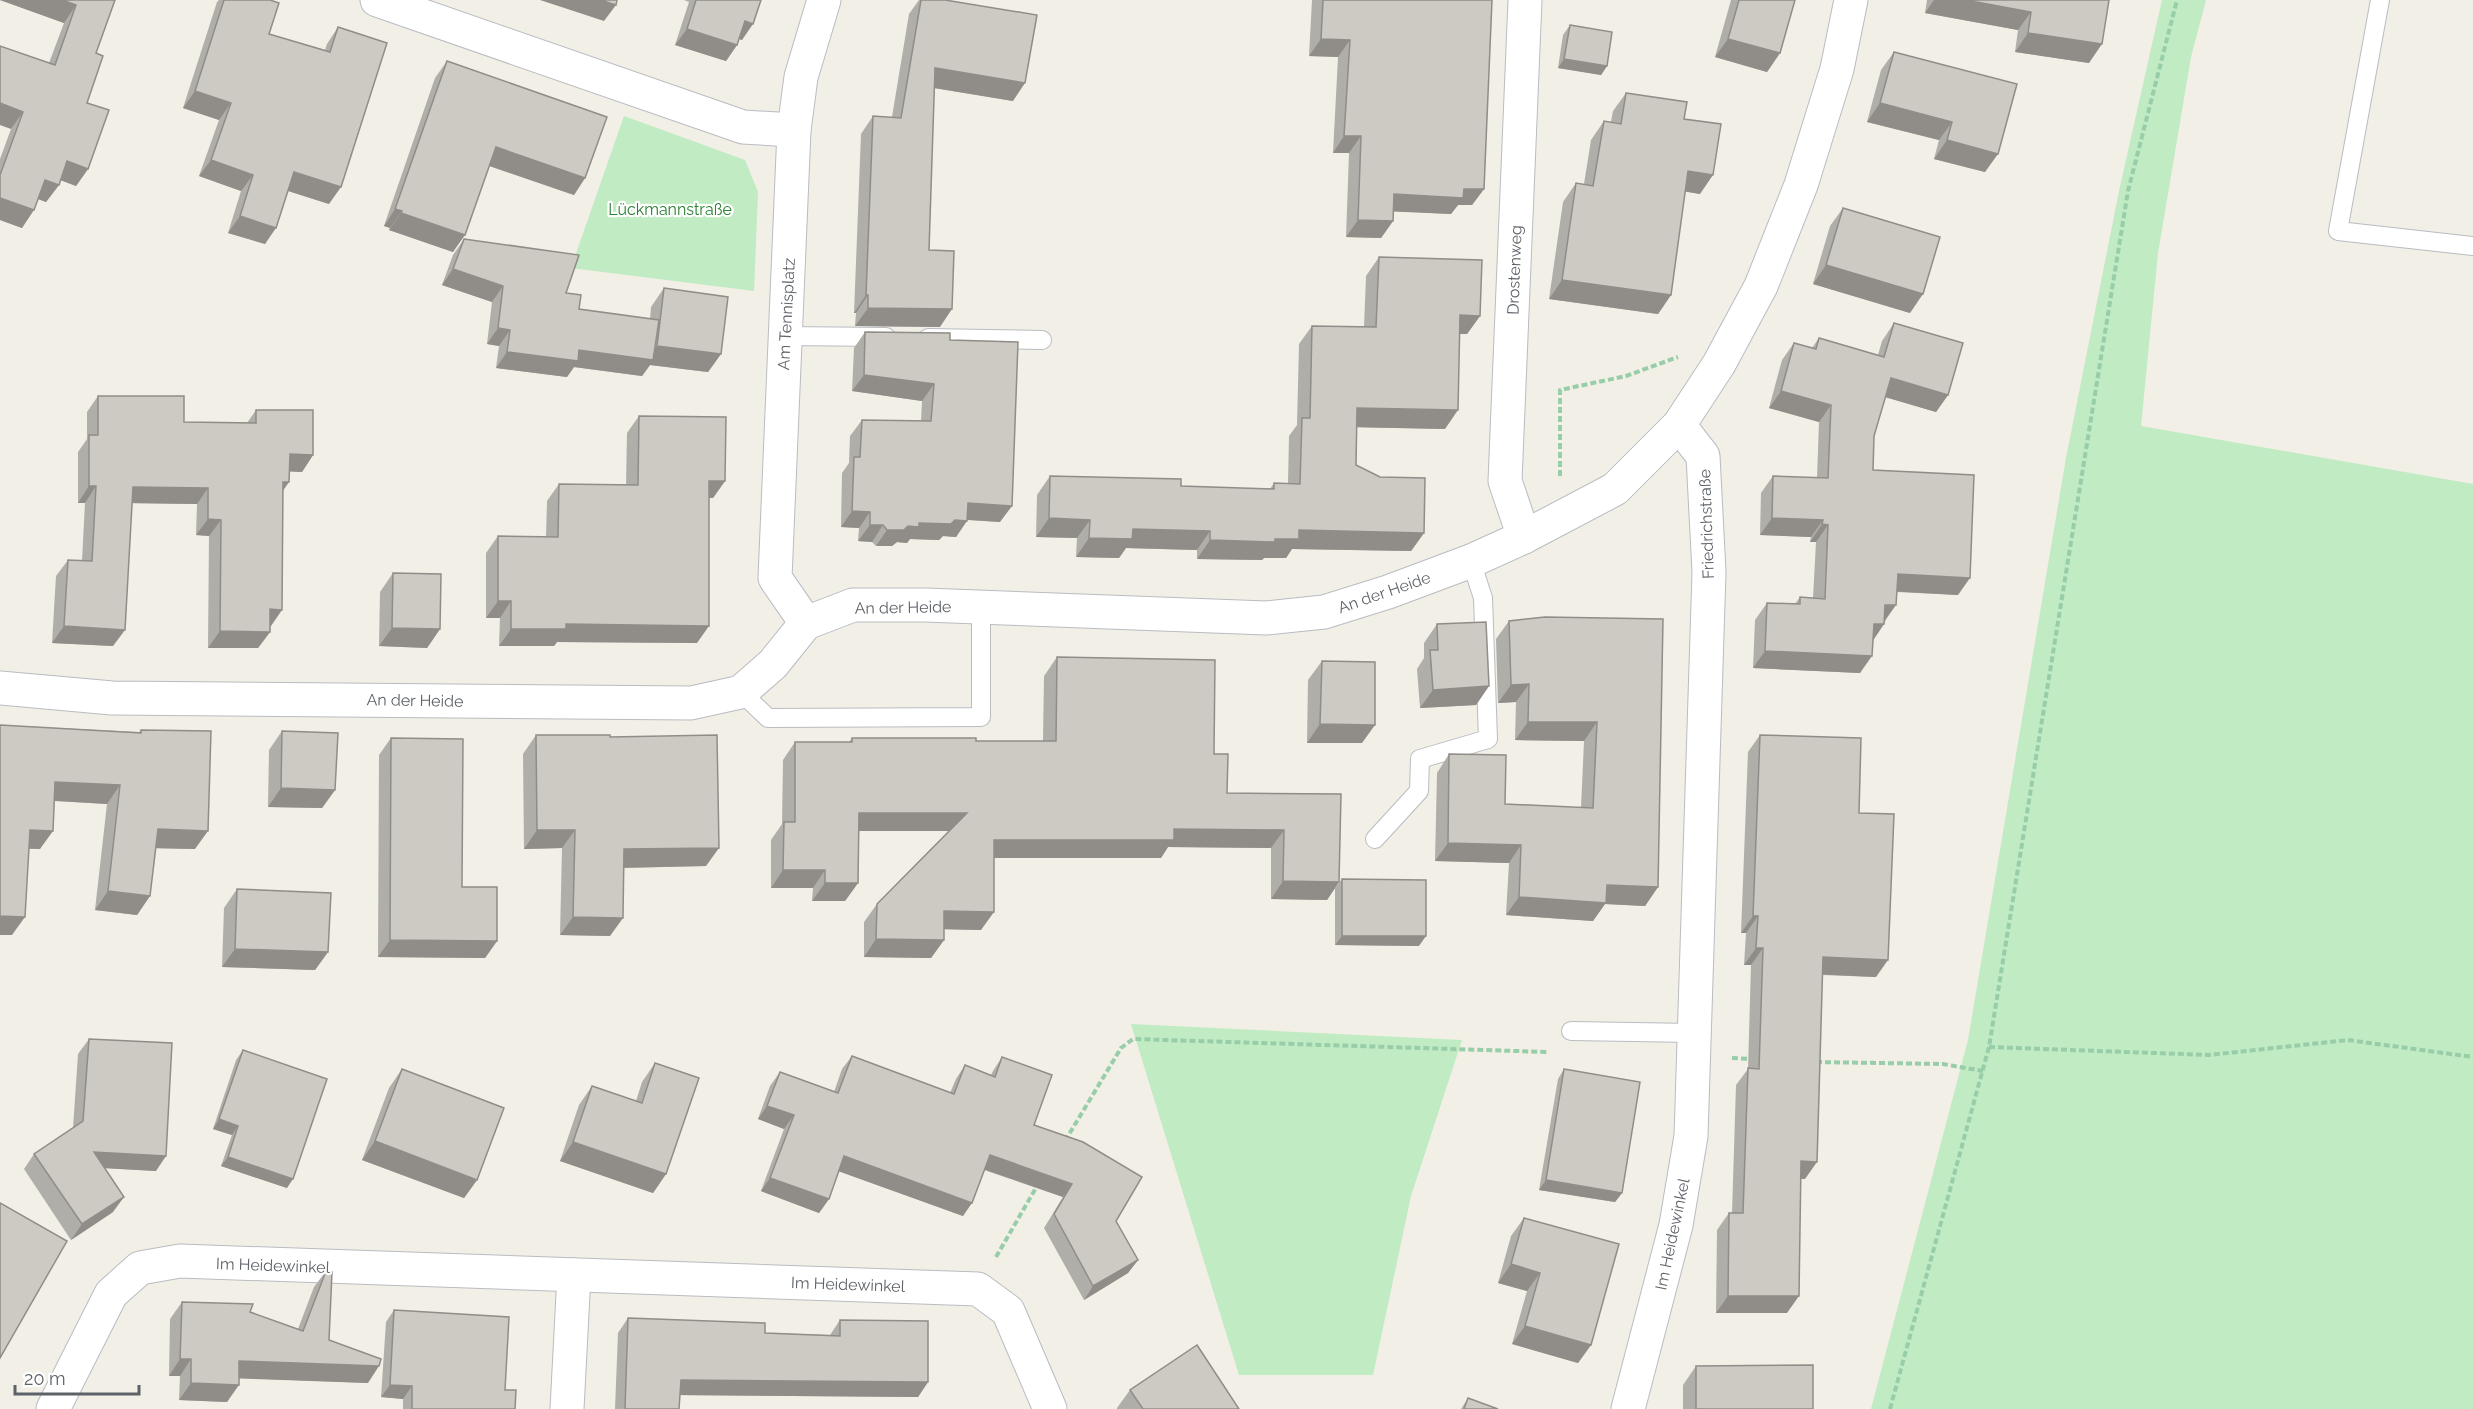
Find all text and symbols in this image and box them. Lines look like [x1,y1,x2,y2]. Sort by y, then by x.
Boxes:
park label: Lückmannstraße [608,200,732,219]
street label: Drostenweg [1503,225,1526,315]
street label: Am Tennisplatz [774,257,799,371]
street label: Friedrichstraße [1695,469,1718,579]
street label: An der Heide [1335,568,1433,617]
street label: An der Heide [854,597,952,618]
street label: An der Heide [366,690,464,711]
street label: Im Heidewinkel [1651,1176,1694,1292]
street label: Im Heidewinkel [216,1254,331,1277]
street label: Im Heidewinkel [791,1273,906,1296]
scale bar [15,1358,140,1396]
text: 20 m [24,1368,66,1389]

